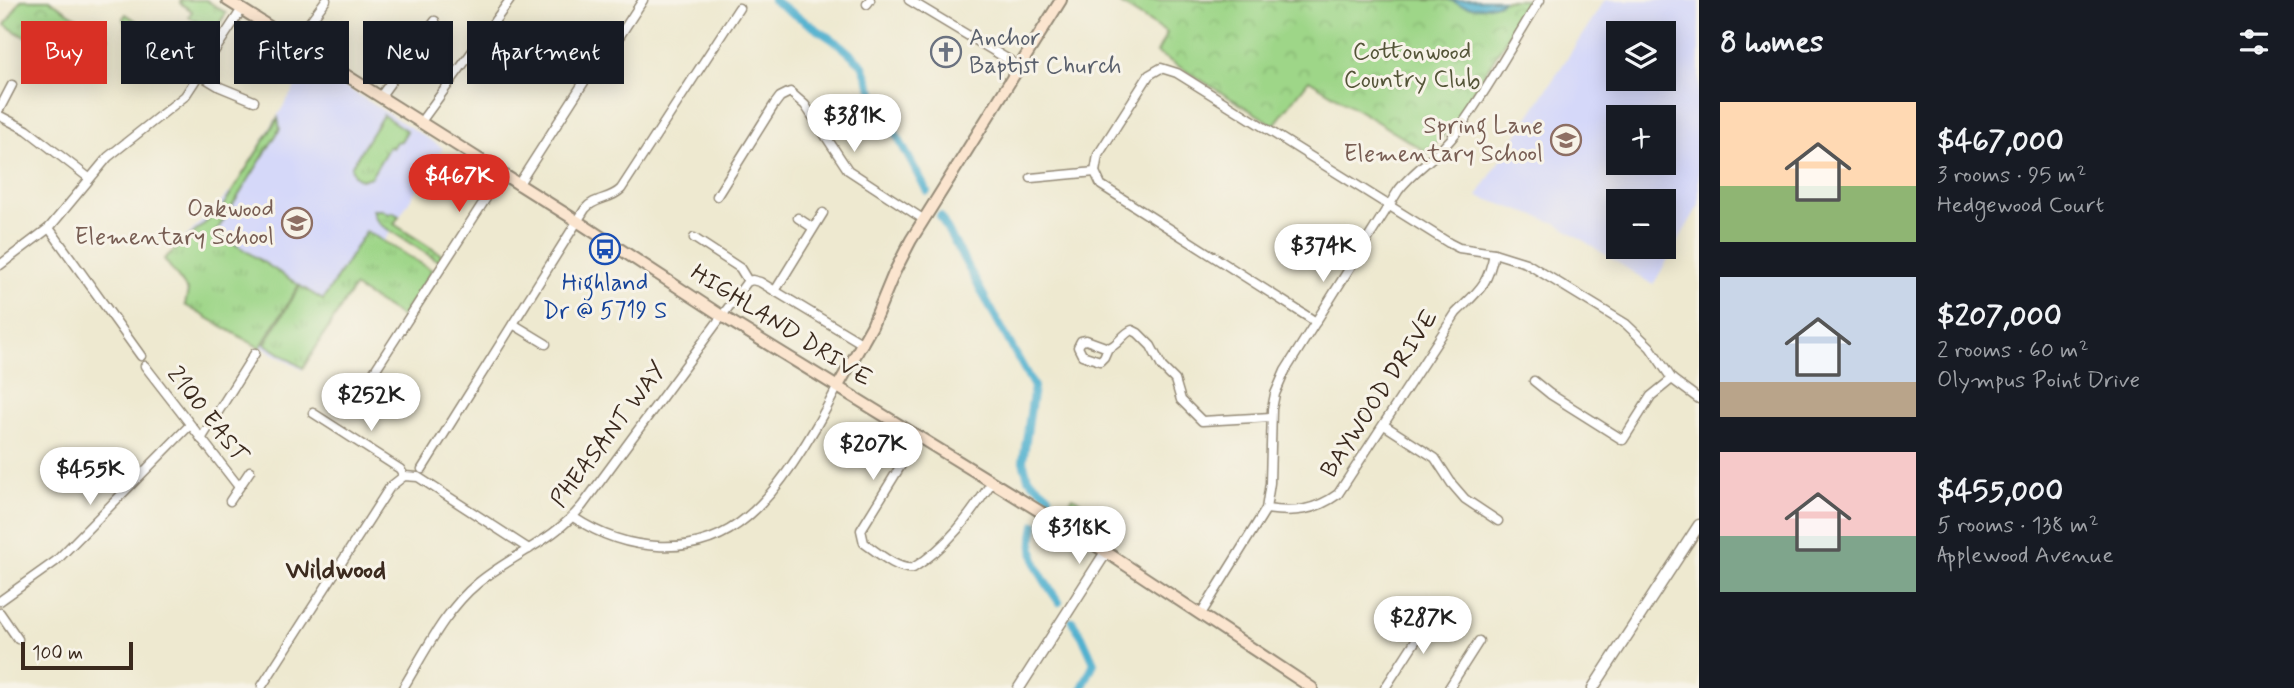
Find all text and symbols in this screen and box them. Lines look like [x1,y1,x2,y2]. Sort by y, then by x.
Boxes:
chip: Buy [21,21,107,84]
chip: Rent [121,21,220,84]
chip: Filters [234,21,349,84]
chip: New [363,21,453,84]
chip: Apartment [467,21,624,84]
map controls [1606,21,1676,259]
button: layers [1606,21,1676,91]
place label: Anchor Baptist Church [969,23,1122,82]
text: 8 homes [1720,23,1823,62]
icon: filters [2235,23,2273,61]
church icon: Anchor Baptist Church [929,35,963,69]
park label: Cottonwood Country Club [1344,37,1480,96]
pin: $381K [805,94,903,154]
text: $381K [823,102,885,132]
button: + [1606,105,1676,175]
place label: Spring Lane Elementary School [1344,111,1543,170]
text: $467,000 [1937,122,2064,161]
school or university icon: Spring Lane Elementary School [1549,123,1583,157]
icon: home [1776,130,1860,214]
pin: $467K [410,154,508,214]
text: 3 rooms · 95 m² [1937,161,2086,191]
text: $467K [425,162,493,192]
button: − [1606,189,1676,259]
text: Hedgewood Court [1937,191,2104,221]
place label: Oakwood Elementary School [75,194,274,253]
school or university icon: Oakwood Elementary School [280,206,314,240]
pin: $374K [1274,224,1372,284]
bus stop icon: Highland Dr @ 5719 S [588,232,622,266]
text: $374K [1290,232,1356,262]
street label: HIGHLAND DRIVE [684,258,878,394]
place label: Highland Dr @ 5719 S [543,268,667,327]
text: $207,000 [1937,297,2062,336]
street label: BAYWOOD DRIVE [1314,304,1446,484]
icon: home [1776,305,1860,389]
text: 2 rooms · 60 m² [1937,336,2089,366]
street label: PHEASANT WAY [544,356,674,514]
street label: 2100 EAST [160,360,255,470]
text: Olympus Point Drive [1937,366,2140,396]
pin: $252K [322,374,420,433]
text: $252K [338,381,405,411]
pin: $207K [824,422,922,482]
text: $207K [839,430,907,460]
pin: $455K [41,448,139,507]
text: $455K [56,455,124,485]
text: $455,000 [1937,472,2063,511]
icon: home [1776,480,1860,564]
pin: $318K [1030,506,1128,566]
text: 5 rooms · 138 m² [1937,511,2099,541]
text: $318K [1048,514,1110,544]
text: Applewood Avenue [1937,541,2113,571]
district label: Wildwood [285,554,386,588]
pin: $287K [1374,596,1472,656]
text: $287K [1390,604,1456,634]
scale bar [21,639,133,671]
text: 100 m [32,641,83,666]

